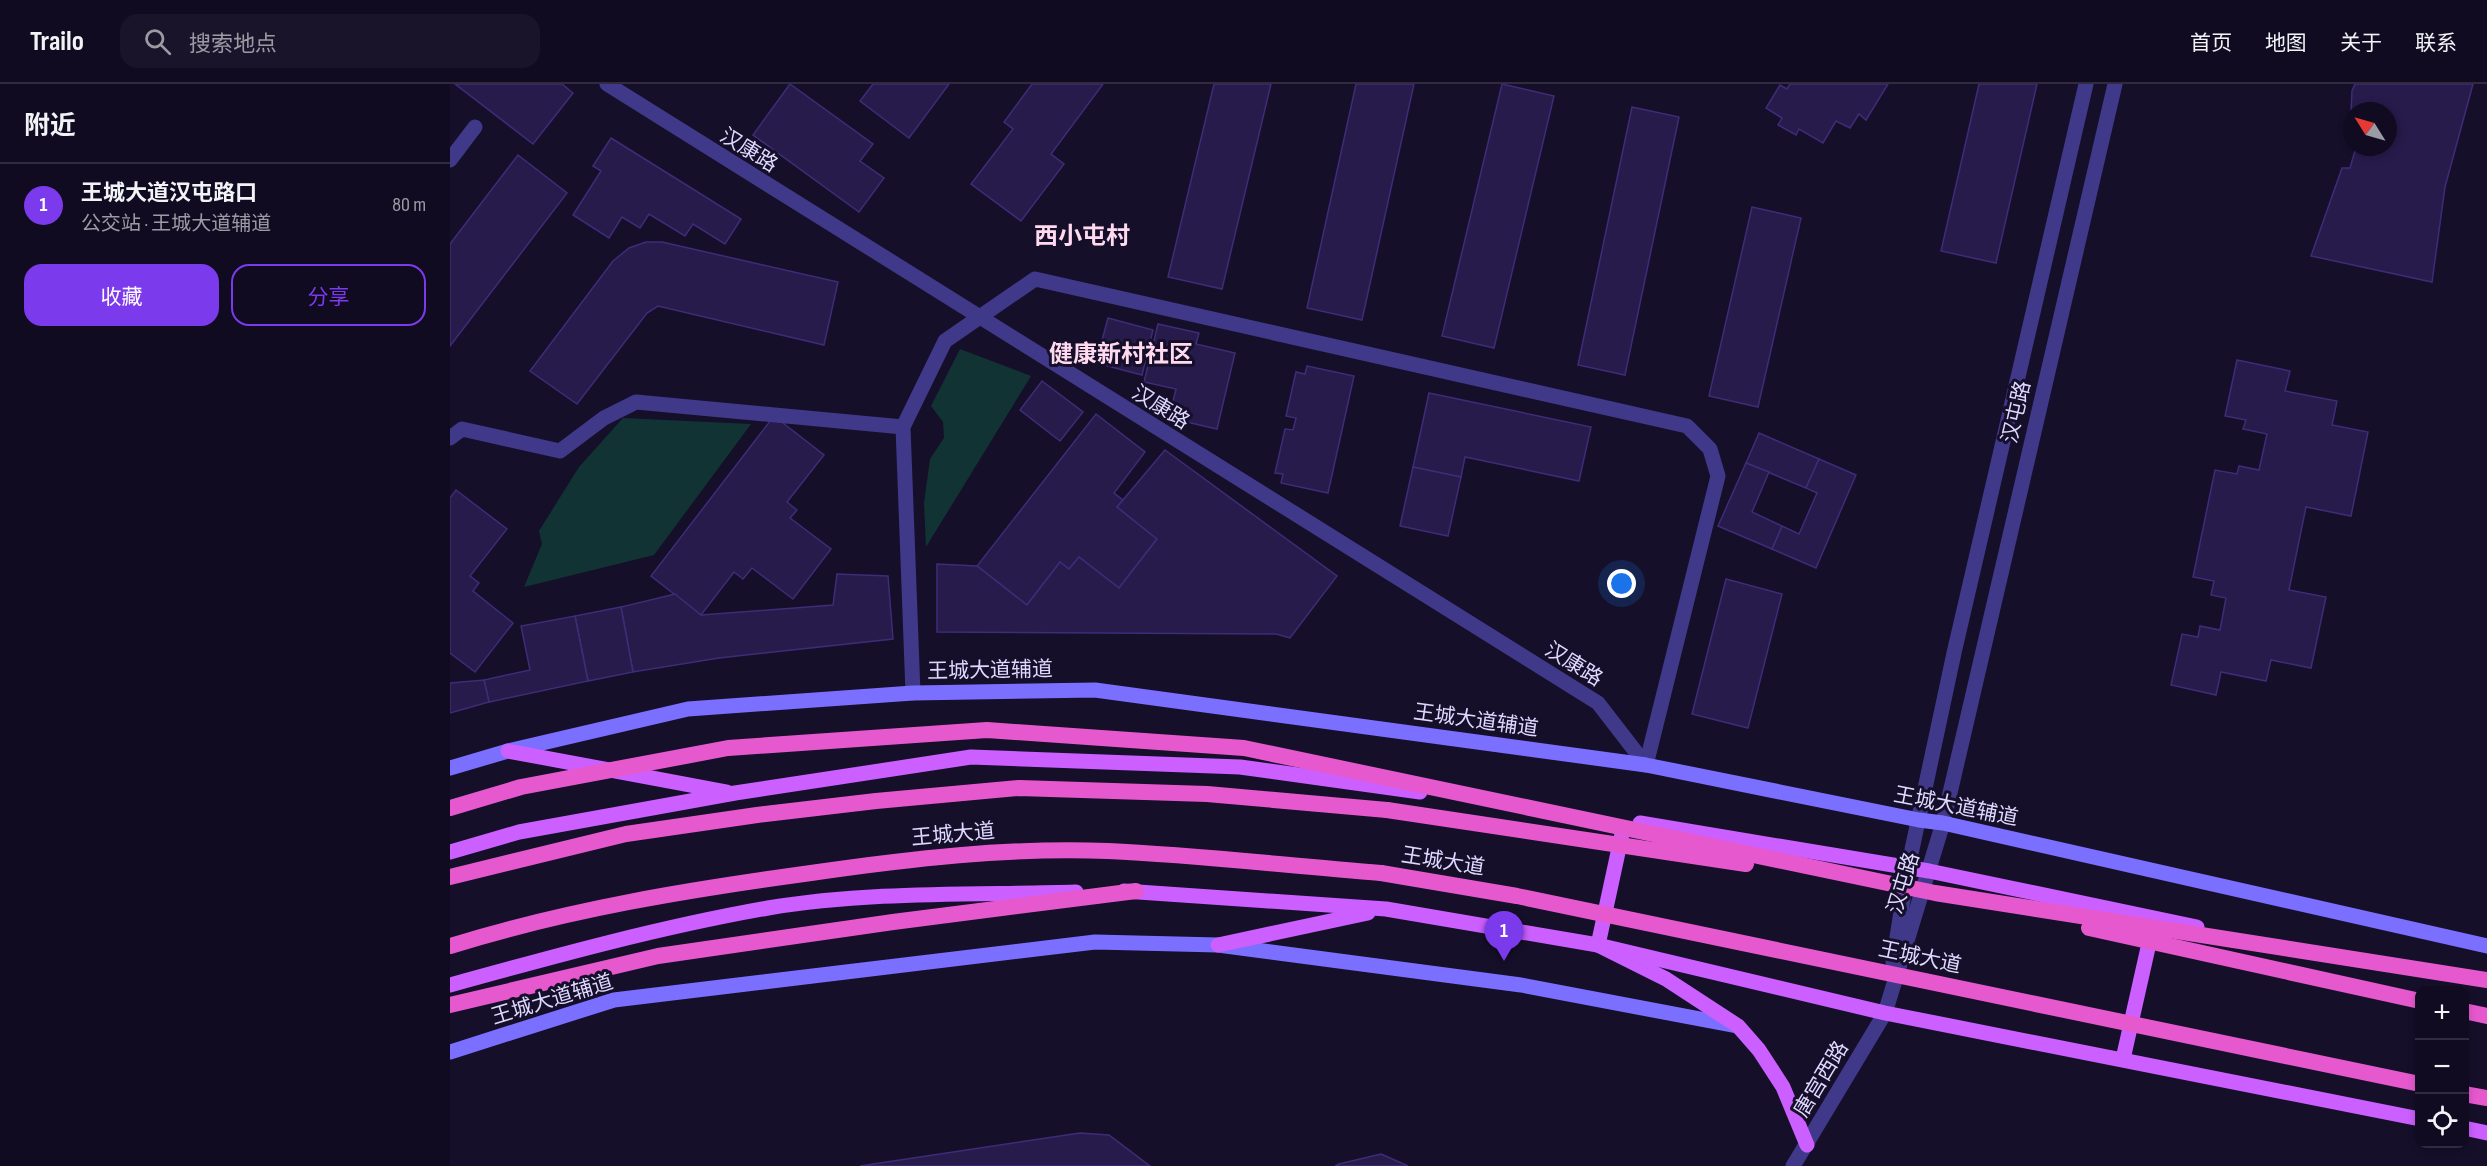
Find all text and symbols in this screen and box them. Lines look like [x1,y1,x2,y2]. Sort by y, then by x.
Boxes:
search box [120,14,540,68]
text: Trailo [30,25,84,58]
icon: search [141,25,174,58]
text: 搜索地点 [189,31,277,58]
text: 首页 [2190,31,2232,56]
text: 地图 [2265,31,2307,56]
text: 关于 [2340,31,2382,56]
text: 联系 [2415,31,2457,56]
north arrow [2343,102,2397,156]
text: 附近 [24,111,76,142]
street label: 汉康路 [715,123,782,178]
text: 王城大道汉屯路口 [81,180,257,207]
text: 1 [40,193,47,217]
text: 80 m [392,193,426,217]
text: 公交站 · 王城大道辅道 [81,212,271,236]
district label: 西小屯村 [1034,222,1130,251]
button: 收藏 [24,264,219,326]
button: 分享 [231,264,426,326]
district label: 健康新村社区 [1049,340,1193,369]
street label: 汉屯路 [1997,379,2036,446]
street label: 汉康路 [1127,380,1194,435]
your location [1607,569,1636,598]
street label: 汉康路 [1540,637,1607,692]
street label: 王城大道辅道 [927,657,1053,684]
street label: 王城大道辅道 [1412,699,1540,742]
street label: 王城大道辅道 [1892,782,2020,831]
street label: 王城大道 [910,818,996,851]
street label: 王城大道 [1399,843,1486,880]
street label: 汉屯路 [1882,849,1925,917]
pin: 1 [1484,912,1524,961]
street label: 王城大道 [1876,937,1964,978]
street label: 王城大道辅道 [488,969,616,1030]
map controls [2415,986,2469,1148]
button: + [2415,986,2469,1040]
street label: 唐宫西路 [1789,1037,1854,1122]
button: − [2415,1040,2469,1094]
button: locate [2415,1094,2469,1148]

